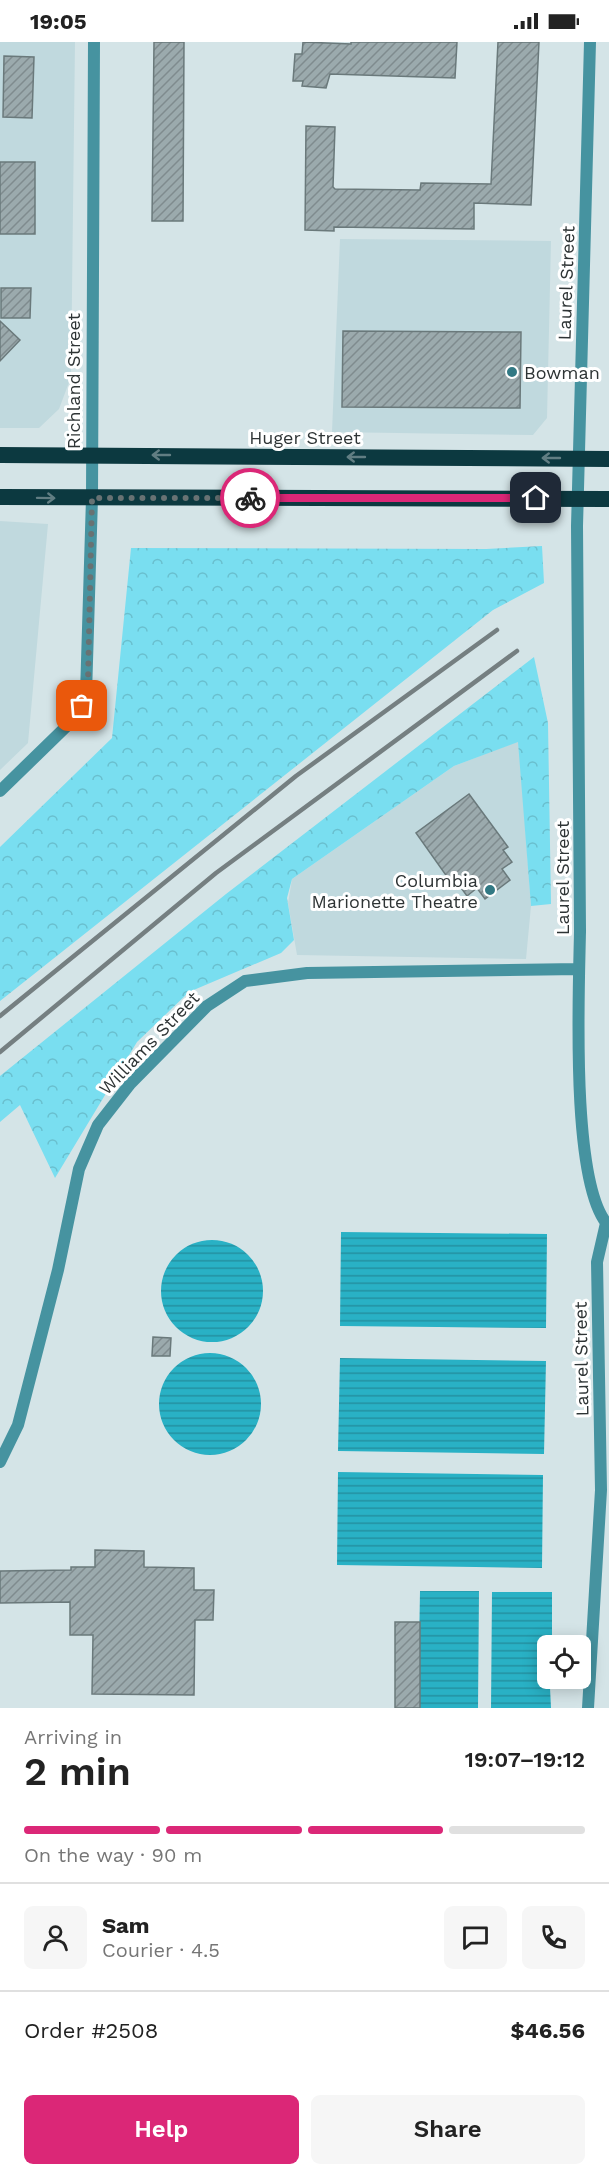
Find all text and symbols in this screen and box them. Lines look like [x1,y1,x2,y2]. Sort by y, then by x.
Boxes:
text: 19:05 [30,9,87,34]
street label: Laurel Street [554,225,579,341]
street label: Richland Street [63,312,84,449]
place label: Bowman [524,362,600,383]
marker: Bowman [505,365,519,379]
street label: Huger Street [249,427,361,448]
one-way arrow [151,449,171,461]
one-way arrow [346,451,366,463]
one-way arrow [541,452,561,464]
courier [220,468,280,528]
pin [510,472,561,523]
icon: home [519,481,552,514]
icon: bike [234,482,267,515]
one-way arrow [35,492,55,504]
pin [56,680,107,731]
icon: bag [65,689,98,722]
street label: Laurel Street [552,820,573,935]
place label: Columbia Marionette Theatre [312,870,478,912]
marker: Columbia Marionette Theatre [483,883,497,897]
street label: Williams Street [95,987,204,1099]
street label: Laurel Street [569,1301,592,1417]
map controls [537,1635,591,1689]
button: locate [537,1635,591,1689]
text: Arriving in [24,1725,122,1749]
text: 19:07–19:12 [465,1747,585,1772]
text: 2 min [24,1749,131,1794]
text: On the way · 90 m [24,1843,202,1867]
button: person [24,1906,87,1969]
button: chat [444,1906,507,1969]
button: phone [522,1906,585,1969]
text: Sam [102,1913,150,1938]
text: Courier · 4.5 [102,1938,220,1962]
text: Order #2508 [24,2018,158,2043]
text: $46.56 [510,2018,585,2043]
button: Help [24,2095,299,2164]
button: Share [311,2095,585,2164]

